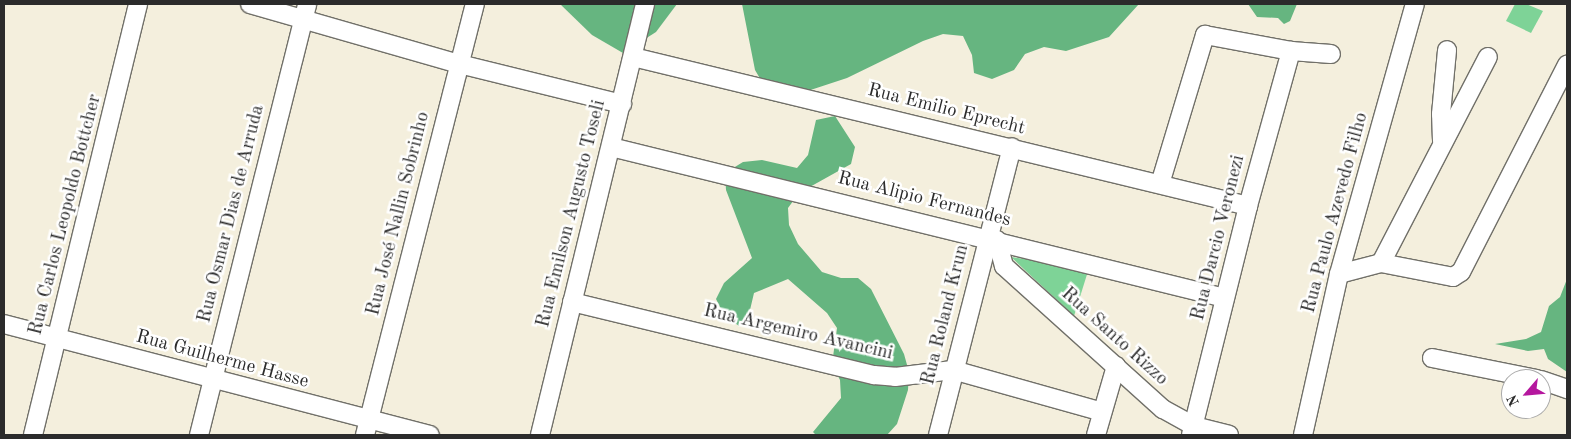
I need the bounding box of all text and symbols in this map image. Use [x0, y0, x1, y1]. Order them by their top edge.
street label: Rua Emilio Eprecht [865, 79, 1027, 141]
street label: Rua Carlos Leopoldo Bottcher [25, 92, 107, 338]
street label: Rua Emilson Augusto Toseli [533, 98, 611, 330]
street label: Rua Osmar Dias de Arruda [194, 103, 270, 325]
street label: Rua José Nallin Sobrinho [363, 110, 435, 318]
street label: Rua Paulo Azevedo Filho [1298, 110, 1374, 316]
street label: Rua Darcio Veronezi [1187, 153, 1251, 323]
street label: Rua Alipio Fernandes [835, 167, 1013, 233]
street label: Rua Roland Krun [918, 242, 974, 388]
street label: Rua Santo Rizzo [1056, 283, 1172, 391]
street label: Rua Argemiro Avancini [701, 300, 895, 366]
street label: Rua Guilherme Hasse [133, 326, 311, 394]
north arrow [1501, 369, 1551, 419]
text: N [1505, 392, 1522, 408]

